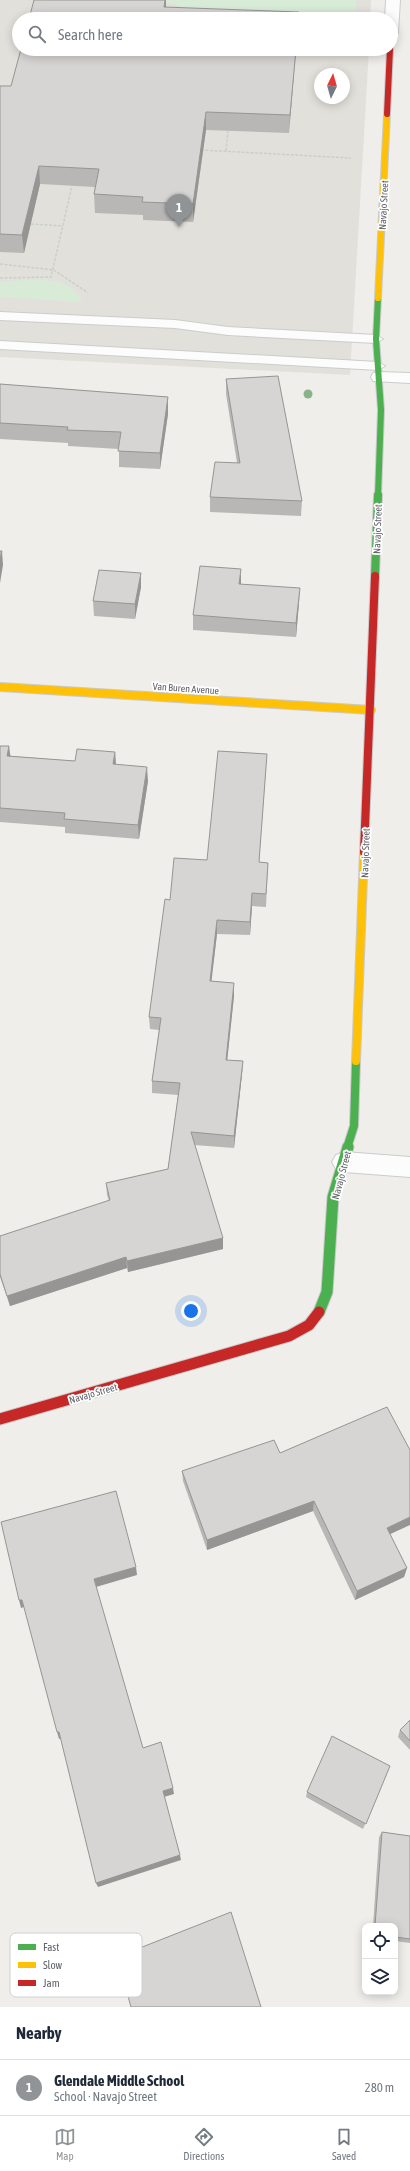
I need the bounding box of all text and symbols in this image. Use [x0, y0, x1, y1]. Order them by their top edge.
search box [12, 12, 398, 56]
icon: search [26, 23, 48, 45]
text: Search here [58, 26, 123, 43]
north arrow [314, 68, 350, 104]
street label: Navajo Street [377, 180, 390, 230]
pin: 1 [166, 194, 192, 227]
street label: Navajo Street [371, 504, 384, 554]
street label: Van Buren Avenue [152, 681, 220, 696]
street label: Navajo Street [359, 828, 372, 878]
street label: Navajo Street [330, 1150, 353, 1200]
your location [181, 1301, 201, 1321]
street label: Navajo Street [68, 1381, 119, 1406]
map controls [362, 1923, 398, 1995]
button: locate [362, 1923, 398, 1959]
legend [10, 1933, 142, 1997]
text: Fast [43, 1941, 59, 1953]
text: Slow [43, 1959, 62, 1971]
button: layers [362, 1959, 398, 1995]
text: Jam [43, 1977, 60, 1989]
text: Nearby [16, 2023, 62, 2043]
text: Glendale Middle School [54, 2072, 184, 2089]
text: 1 [26, 2080, 32, 2095]
text: 280 m [365, 2080, 394, 2095]
text: School · Navajo Street [54, 2089, 157, 2104]
tab: Map [54, 2126, 76, 2162]
tab: Directions [183, 2126, 224, 2162]
tab: Saved [332, 2126, 356, 2162]

